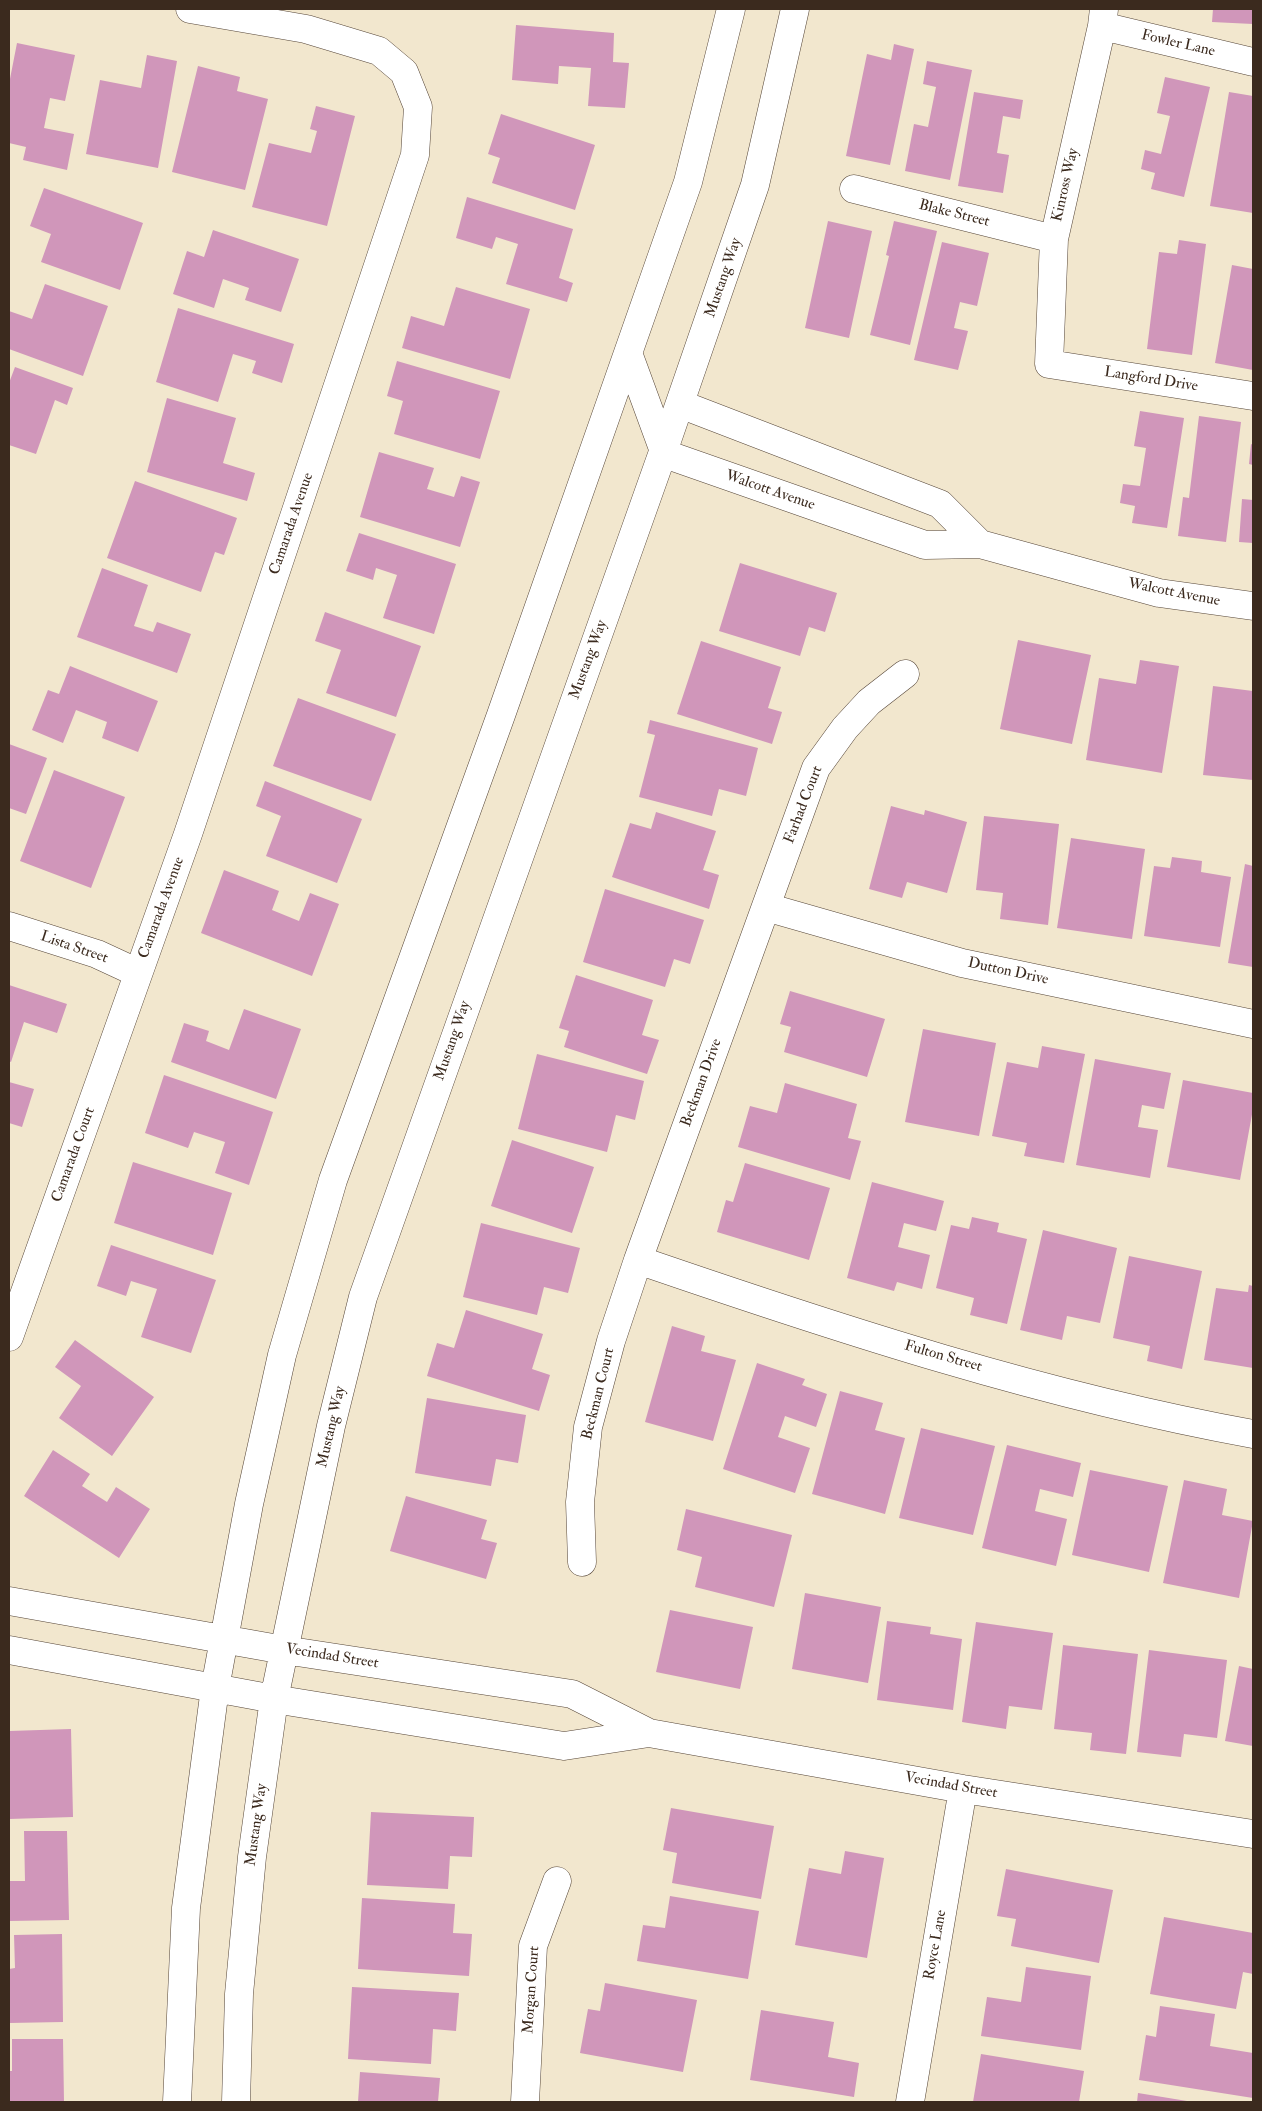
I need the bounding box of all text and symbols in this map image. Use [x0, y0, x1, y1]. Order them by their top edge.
street label: Fowler Lane [1139, 27, 1217, 61]
street label: Kinross Way [1049, 146, 1083, 224]
street label: Blake Street [917, 197, 991, 231]
street label: Mustang Way [702, 236, 746, 320]
street label: Langford Drive [1103, 364, 1199, 396]
street label: Walcott Avenue [723, 467, 817, 515]
street label: Camarada Avenue [266, 471, 318, 577]
street label: Walcott Avenue [1126, 575, 1222, 611]
street label: Mustang Way [566, 618, 612, 702]
street label: Farhad Court [781, 764, 827, 846]
street label: Camarada Avenue [135, 855, 189, 961]
street label: Lista Street [38, 928, 110, 968]
street label: Dutton Drive [966, 955, 1050, 989]
street label: Mustang Way [431, 999, 475, 1083]
street label: Beckman Drive [678, 1037, 726, 1129]
street label: Camarada Court [48, 1105, 100, 1205]
street label: Fulton Street [902, 1337, 984, 1377]
street label: Beckman Court [579, 1346, 619, 1442]
street label: Mustang Way [314, 1385, 350, 1469]
street label: Vecindad Street [284, 1641, 380, 1673]
street label: Vecindad Street [903, 1769, 999, 1803]
street label: Mustang Way [242, 1783, 272, 1867]
street label: Royce Lane [921, 1909, 951, 1981]
street label: Morgan Court [520, 1946, 544, 2034]

